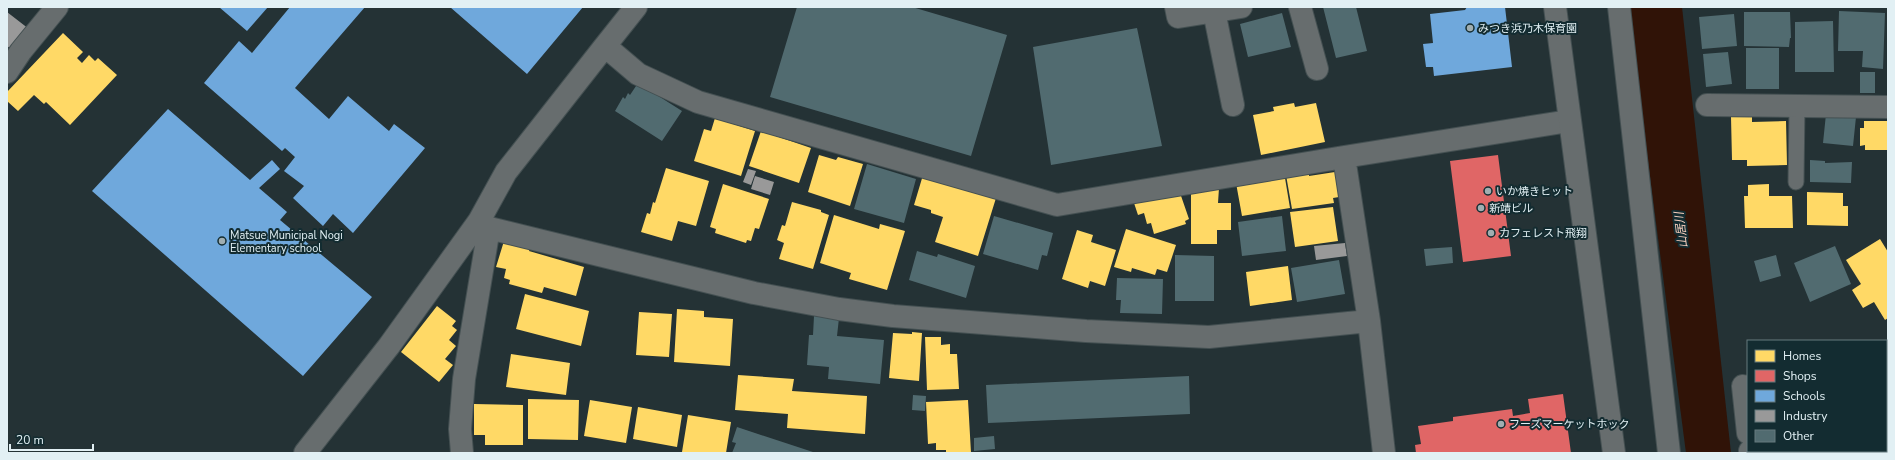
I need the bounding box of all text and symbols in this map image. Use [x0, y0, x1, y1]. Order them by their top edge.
place label: みつき浜乃木保育園 [1478, 21, 1577, 36]
marker: みつき浜乃木保育園 [1465, 23, 1475, 33]
place label: いか焼きヒット [1496, 184, 1573, 199]
marker: いか焼きヒット [1483, 186, 1493, 196]
place label: 新靖ビル [1489, 201, 1533, 216]
marker: 新靖ビル [1476, 203, 1486, 213]
water label: 山居川 [1671, 209, 1691, 249]
place label: カフェレスト飛翔 [1499, 226, 1587, 241]
place label: Matsue Municipal Nogi Elementary school [230, 228, 343, 256]
marker: カフェレスト飛翔 [1486, 228, 1496, 238]
marker: Matsue Municipal Nogi Elementary school [217, 236, 227, 246]
legend [1747, 340, 1887, 452]
text: Homes [1783, 348, 1821, 364]
text: Shops [1783, 368, 1817, 384]
text: Schools [1783, 388, 1826, 404]
text: Industry [1783, 408, 1828, 424]
place label: フーズマーケットホック [1509, 417, 1629, 432]
marker: フーズマーケットホック [1496, 419, 1506, 429]
scale bar [10, 426, 93, 452]
text: Other [1783, 428, 1815, 444]
text: 20 m [16, 432, 44, 448]

